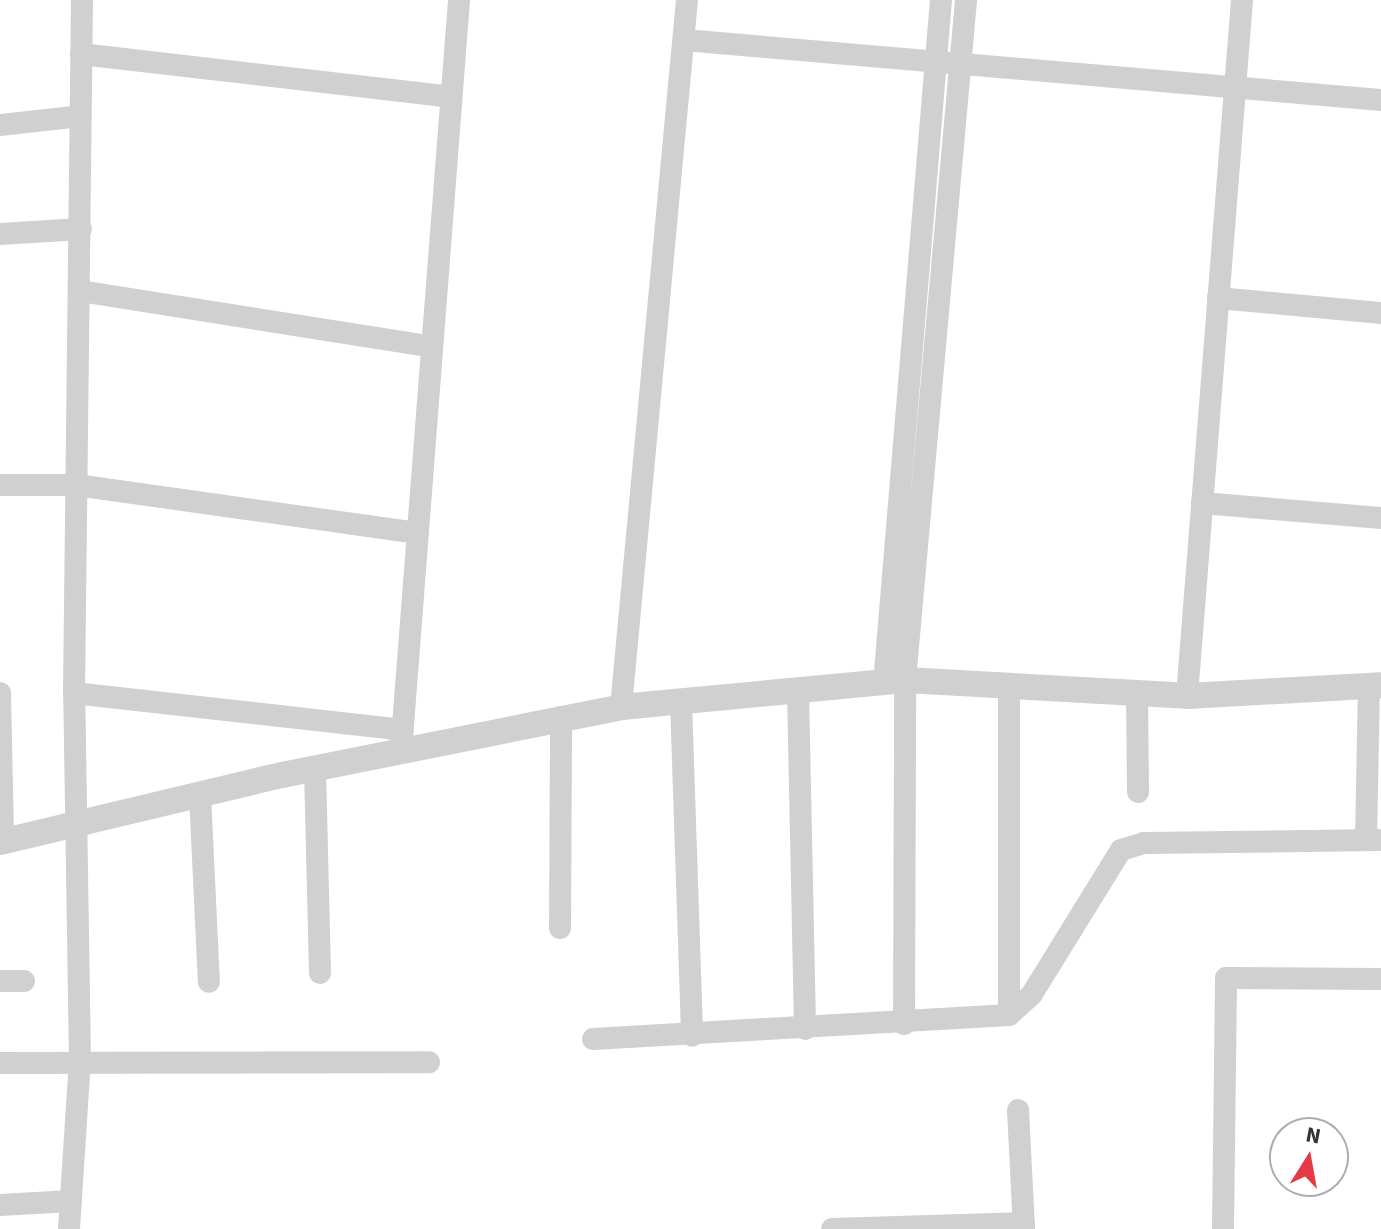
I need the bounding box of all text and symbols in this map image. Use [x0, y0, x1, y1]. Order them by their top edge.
north arrow [1269, 1117, 1349, 1197]
text: N [1303, 1118, 1323, 1153]

